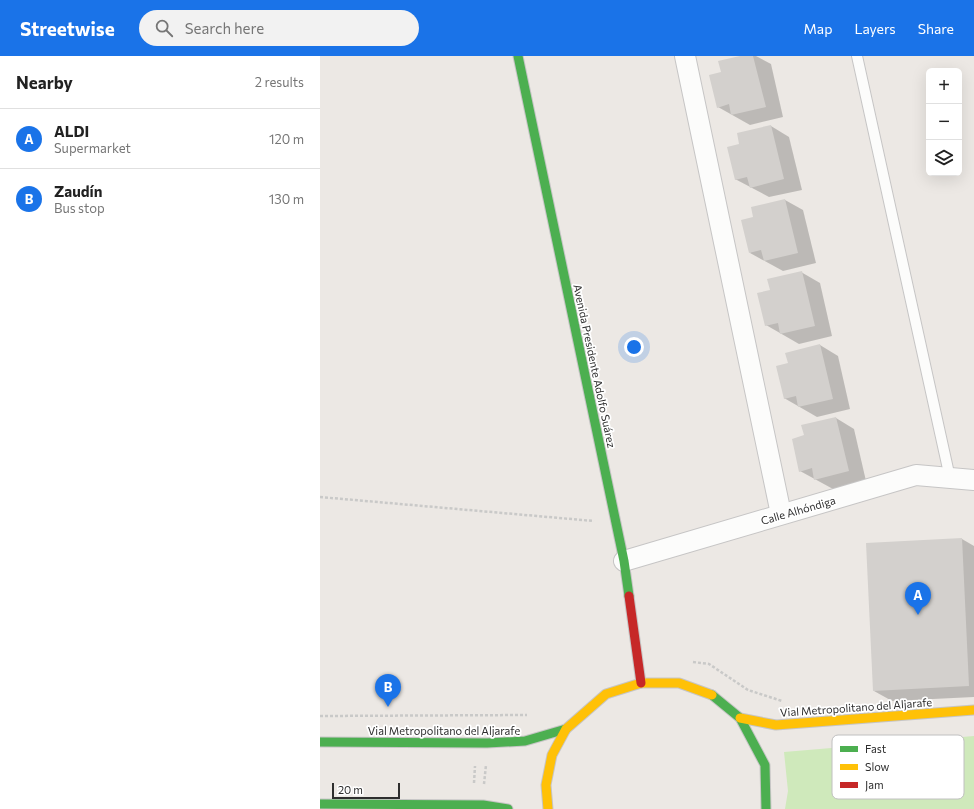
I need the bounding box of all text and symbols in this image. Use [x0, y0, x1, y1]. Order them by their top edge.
search box [139, 10, 419, 46]
text: Streetwise [20, 17, 115, 40]
icon: search [153, 17, 175, 39]
text: Search here [185, 19, 264, 37]
text: Map [804, 20, 832, 37]
text: Layers [854, 20, 896, 37]
text: Share [918, 20, 954, 37]
map controls [926, 68, 962, 176]
button: + [926, 68, 962, 104]
text: Nearby [16, 72, 73, 93]
text: 2 results [255, 74, 304, 90]
button: − [926, 104, 962, 140]
text: ALDI [54, 122, 89, 140]
text: A [24, 131, 34, 147]
text: 120 m [269, 131, 304, 147]
text: Supermarket [54, 140, 131, 156]
button: layers [926, 140, 962, 176]
text: Zaudín [54, 182, 102, 200]
text: B [25, 191, 33, 207]
text: 130 m [269, 191, 304, 207]
text: Bus stop [54, 200, 105, 216]
street label: Avenida Presidente Adolfo Suárez [571, 283, 619, 449]
your location [624, 337, 644, 357]
street label: Calle Alhóndiga [759, 493, 837, 527]
pin: A [905, 582, 931, 615]
pin: B [375, 674, 401, 707]
street label: Vial Metropolitano del Aljarafe [780, 695, 933, 719]
street label: Vial Metropolitano del Aljarafe [368, 724, 520, 737]
legend [832, 735, 964, 799]
text: Fast [865, 742, 887, 755]
text: Slow [865, 760, 890, 773]
text: Jam [865, 778, 884, 792]
scale bar [332, 781, 400, 800]
text: 20 m [338, 783, 363, 796]

